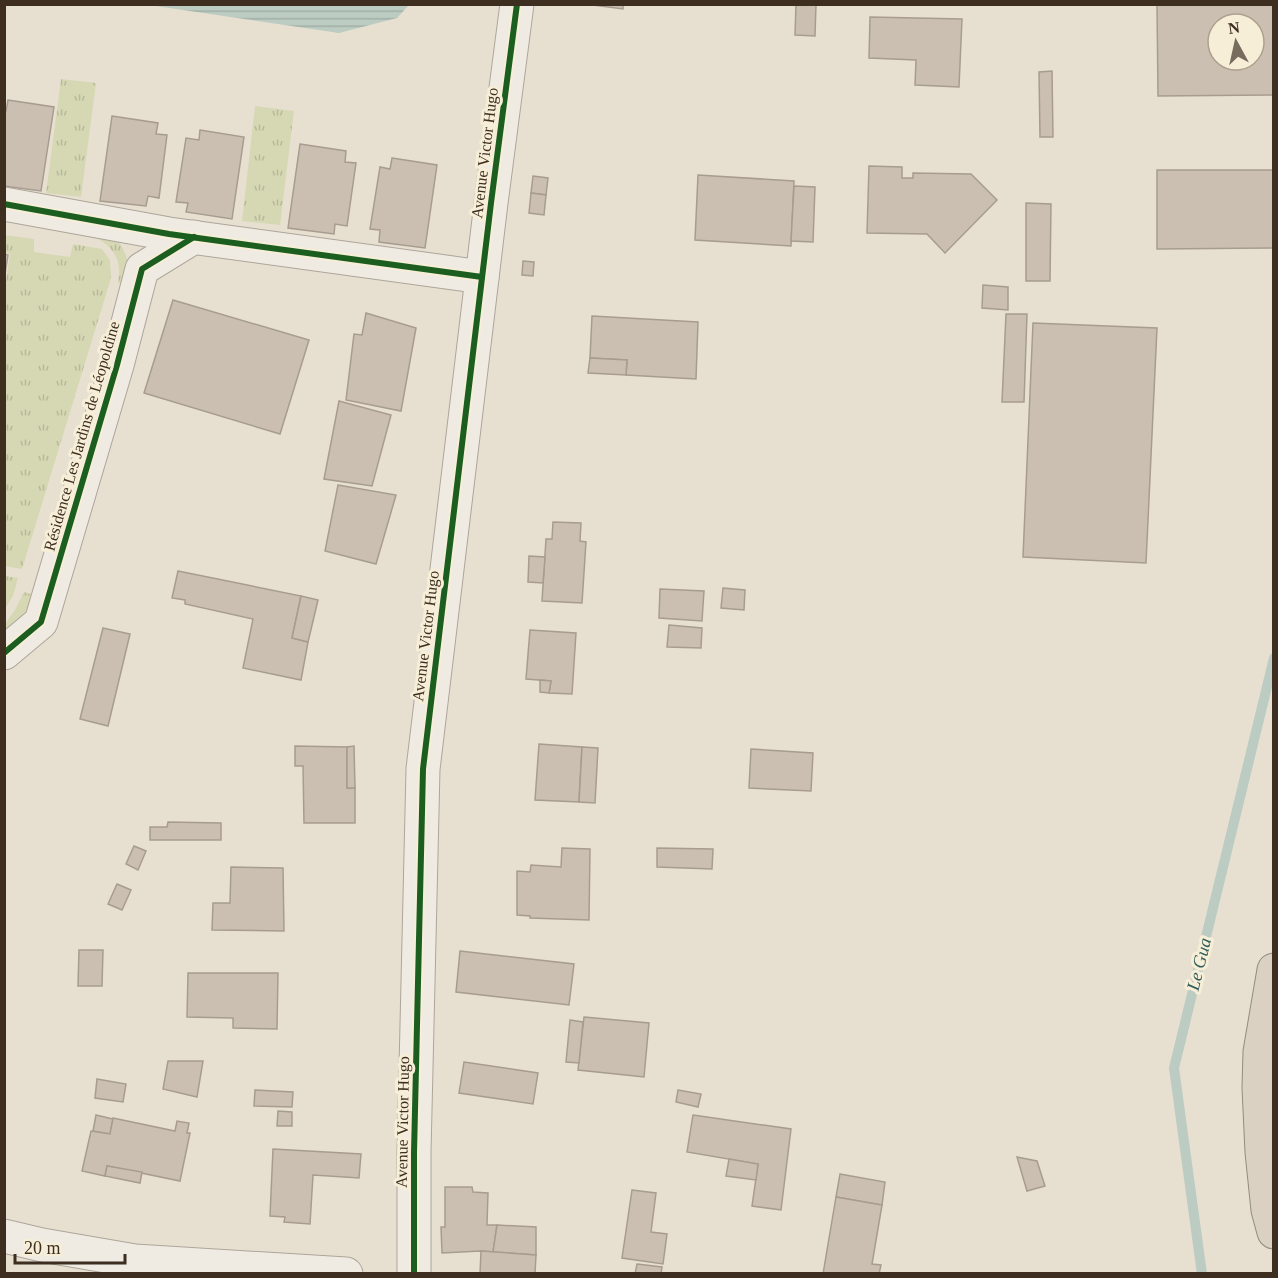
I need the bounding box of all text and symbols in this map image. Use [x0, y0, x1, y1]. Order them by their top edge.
north arrow [1206, 12, 1266, 72]
text: N [1227, 18, 1241, 37]
street label: Avenue Victor Hugo [468, 87, 502, 220]
street label: Résidence Les Jardins de Léopoldine [40, 319, 123, 553]
street label: Avenue Victor Hugo [409, 570, 443, 703]
water label: Le Gua [1183, 936, 1215, 993]
street label: Avenue Victor Hugo [393, 1056, 413, 1188]
scale bar [15, 1227, 124, 1265]
text: 20 m [24, 1238, 61, 1258]

